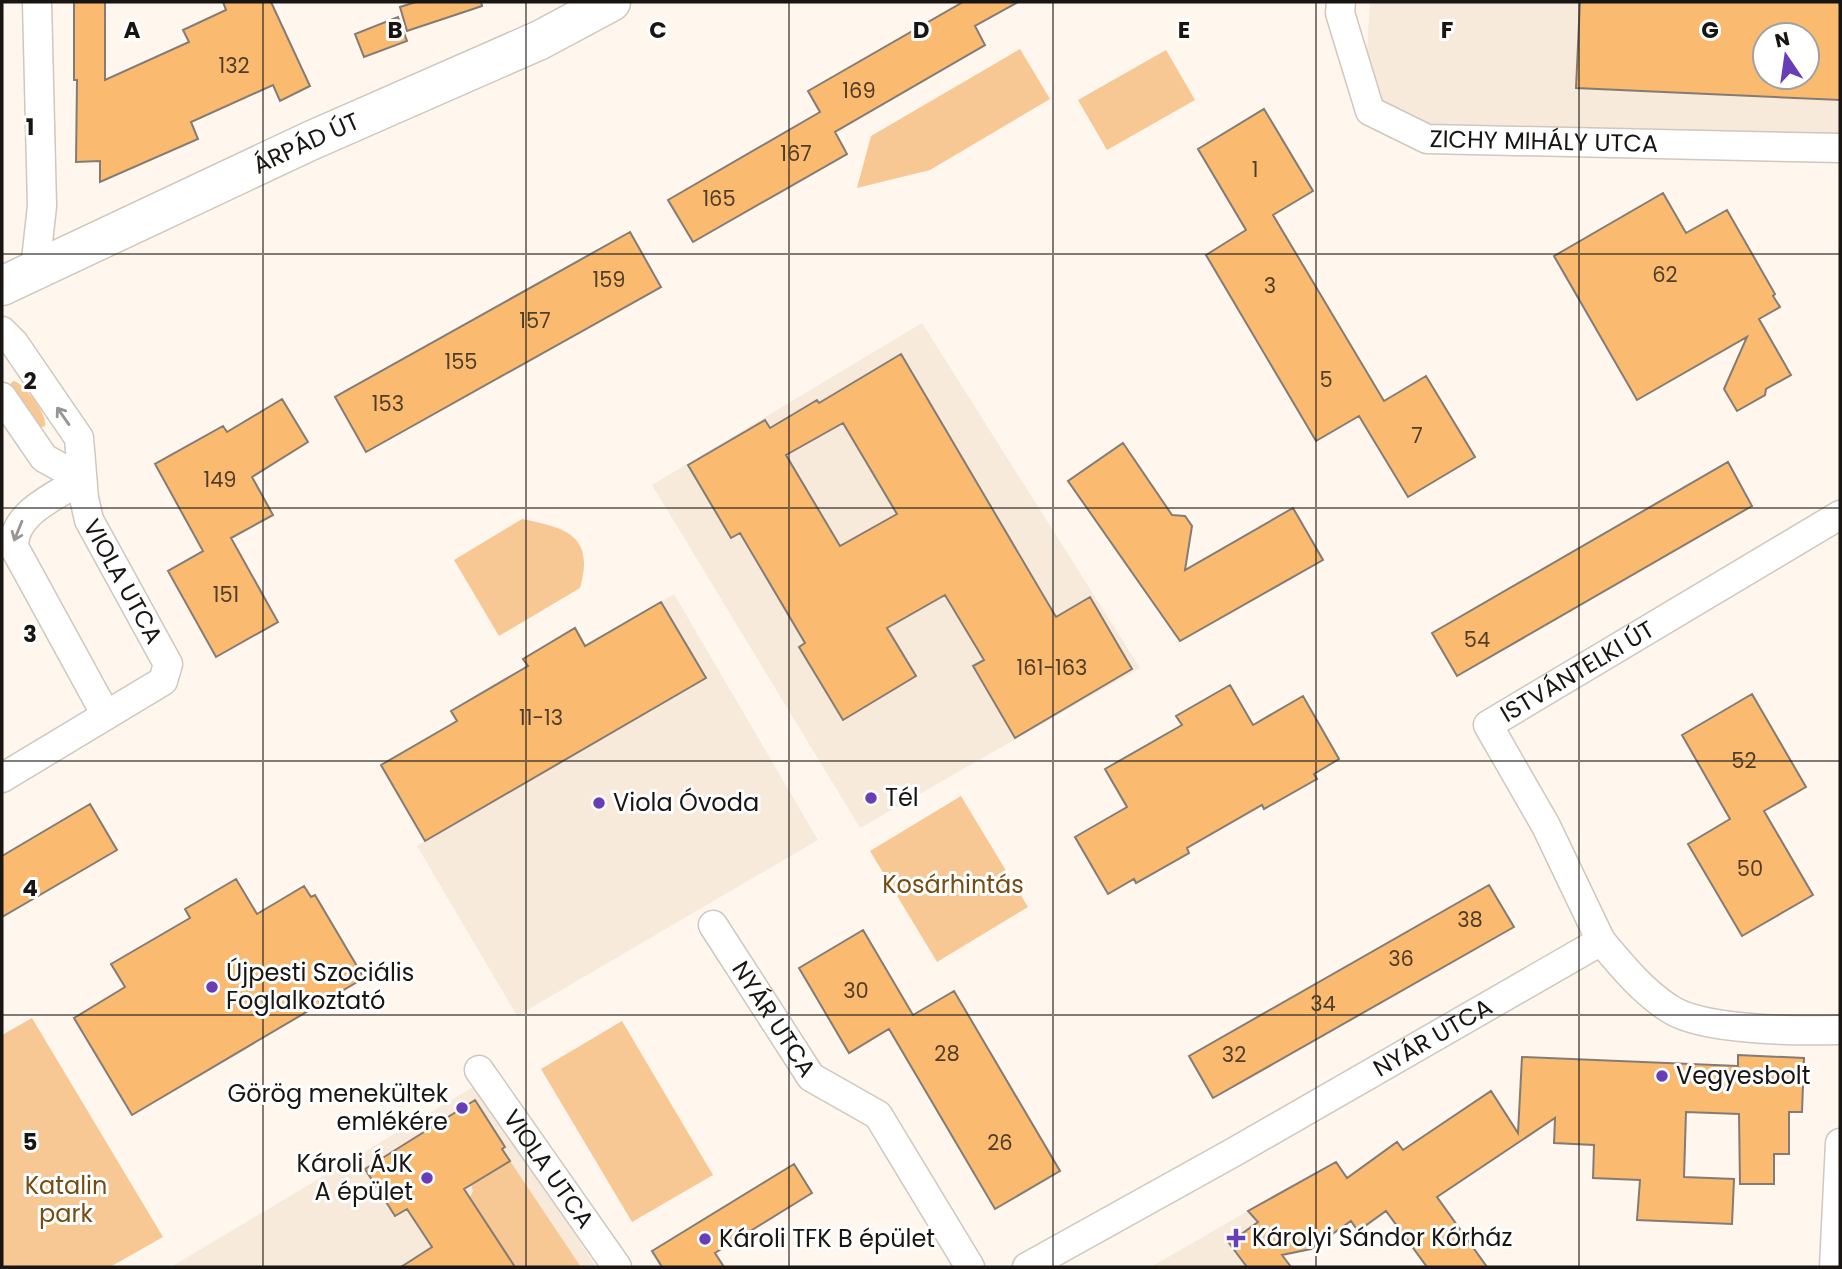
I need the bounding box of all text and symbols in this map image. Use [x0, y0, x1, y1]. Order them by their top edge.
text: A [124, 14, 141, 46]
text: B [387, 14, 403, 46]
text: C [649, 14, 667, 46]
text: D [913, 14, 929, 46]
text: E [1178, 14, 1190, 46]
text: F [1441, 14, 1453, 46]
text: G [1701, 14, 1719, 46]
north arrow [1751, 21, 1821, 91]
text: N [1772, 25, 1792, 55]
house number: 132 [218, 51, 250, 80]
house number: 169 [842, 76, 876, 105]
street label: ÁRPÁD ÚT [247, 104, 364, 182]
text: 1 [26, 111, 34, 143]
street label: ZICHY MIHÁLY UTCA [1429, 122, 1659, 160]
house number: 167 [780, 139, 812, 168]
house number: 1 [1252, 155, 1258, 184]
house number: 165 [702, 184, 736, 213]
house number: 62 [1652, 260, 1678, 289]
house number: 159 [592, 265, 626, 294]
house number: 3 [1264, 271, 1276, 300]
house number: 157 [519, 306, 551, 335]
house number: 155 [444, 347, 478, 376]
text: 2 [23, 365, 37, 397]
house number: 5 [1319, 365, 1333, 394]
house number: 153 [372, 389, 404, 418]
one-way arrow [56, 406, 70, 426]
house number: 7 [1411, 421, 1423, 450]
house number: 149 [203, 465, 237, 494]
street label: VIOLA UTCA [76, 513, 171, 650]
one-way arrow [11, 520, 24, 541]
house number: 151 [213, 580, 239, 609]
street label: ISTVÁNTELKI ÚT [1494, 613, 1660, 730]
text: 3 [23, 618, 37, 650]
house number: 54 [1464, 625, 1490, 654]
house number: 161-163 [1017, 653, 1087, 682]
house number: 11-13 [519, 703, 563, 732]
house number: 52 [1731, 746, 1757, 775]
place label: Tél [885, 781, 919, 814]
place label: Viola Óvoda [613, 786, 759, 819]
marker: Tél [863, 790, 879, 806]
marker: Viola Óvoda [591, 795, 607, 811]
house number: 50 [1737, 854, 1763, 883]
park label: Kosárhintás [882, 868, 1024, 901]
text: 4 [22, 872, 38, 904]
house number: 38 [1457, 905, 1483, 934]
house number: 36 [1388, 944, 1414, 973]
street label: NYÁR UTCA [724, 954, 824, 1083]
place label: Újpesti Szociális Foglalkoztató [226, 956, 414, 1017]
house number: 30 [843, 976, 869, 1005]
marker: Újpesti Szociális Foglalkoztató [204, 979, 220, 995]
house number: 34 [1310, 989, 1336, 1018]
street label: NYÁR UTCA [1367, 990, 1498, 1085]
house number: 28 [934, 1039, 960, 1068]
house number: 32 [1222, 1040, 1246, 1069]
place label: Vegyesbolt [1676, 1059, 1810, 1092]
marker: Vegyesbolt [1654, 1068, 1670, 1084]
place label: Görög menekültek emlékére [228, 1077, 449, 1138]
marker: Görög menekültek emlékére [454, 1100, 470, 1116]
street label: VIOLA UTCA [496, 1103, 602, 1235]
text: 5 [23, 1126, 37, 1158]
house number: 26 [987, 1128, 1013, 1157]
place label: Károli ÁJK A épület [297, 1147, 413, 1208]
park label: Katalin park [25, 1169, 107, 1230]
marker: Károli ÁJK A épület [419, 1170, 435, 1186]
place label: Károlyi Sándor Kórház [1252, 1221, 1512, 1254]
place label: Károli TFK B épület [719, 1222, 935, 1255]
marker: Károlyi Sándor Kórház [1226, 1228, 1246, 1248]
marker: Károli TFK B épület [697, 1231, 713, 1247]

